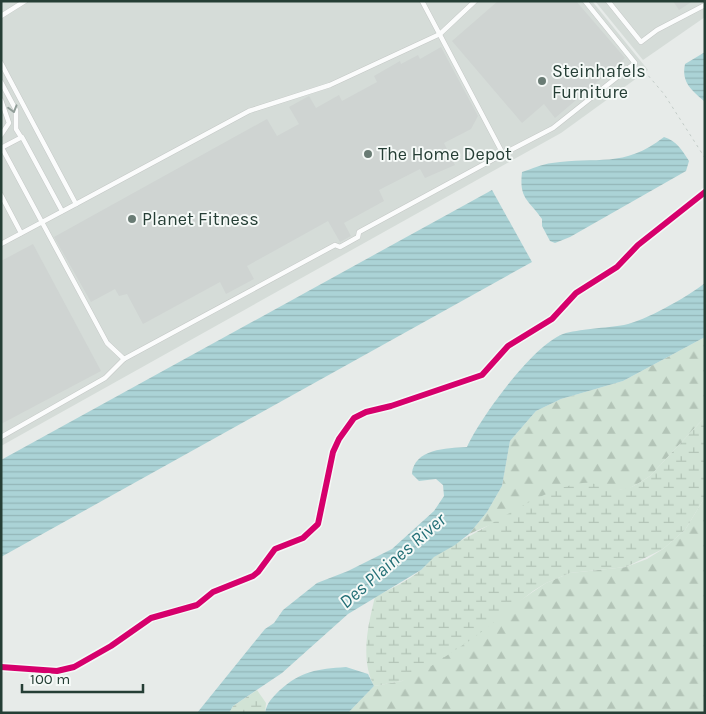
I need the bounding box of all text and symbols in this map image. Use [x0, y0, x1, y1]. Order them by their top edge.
place label: Steinhafels Furniture [552, 60, 646, 103]
marker: Steinhafels Furniture [536, 75, 548, 87]
one-way arrow [8, 104, 18, 113]
place label: The Home Depot [378, 143, 512, 165]
marker: The Home Depot [362, 148, 374, 160]
place label: Planet Fitness [142, 208, 259, 230]
marker: Planet Fitness [126, 213, 138, 225]
water label: Des Plaines River [335, 508, 451, 613]
scale bar [22, 662, 144, 694]
text: 100 m [30, 670, 70, 688]

